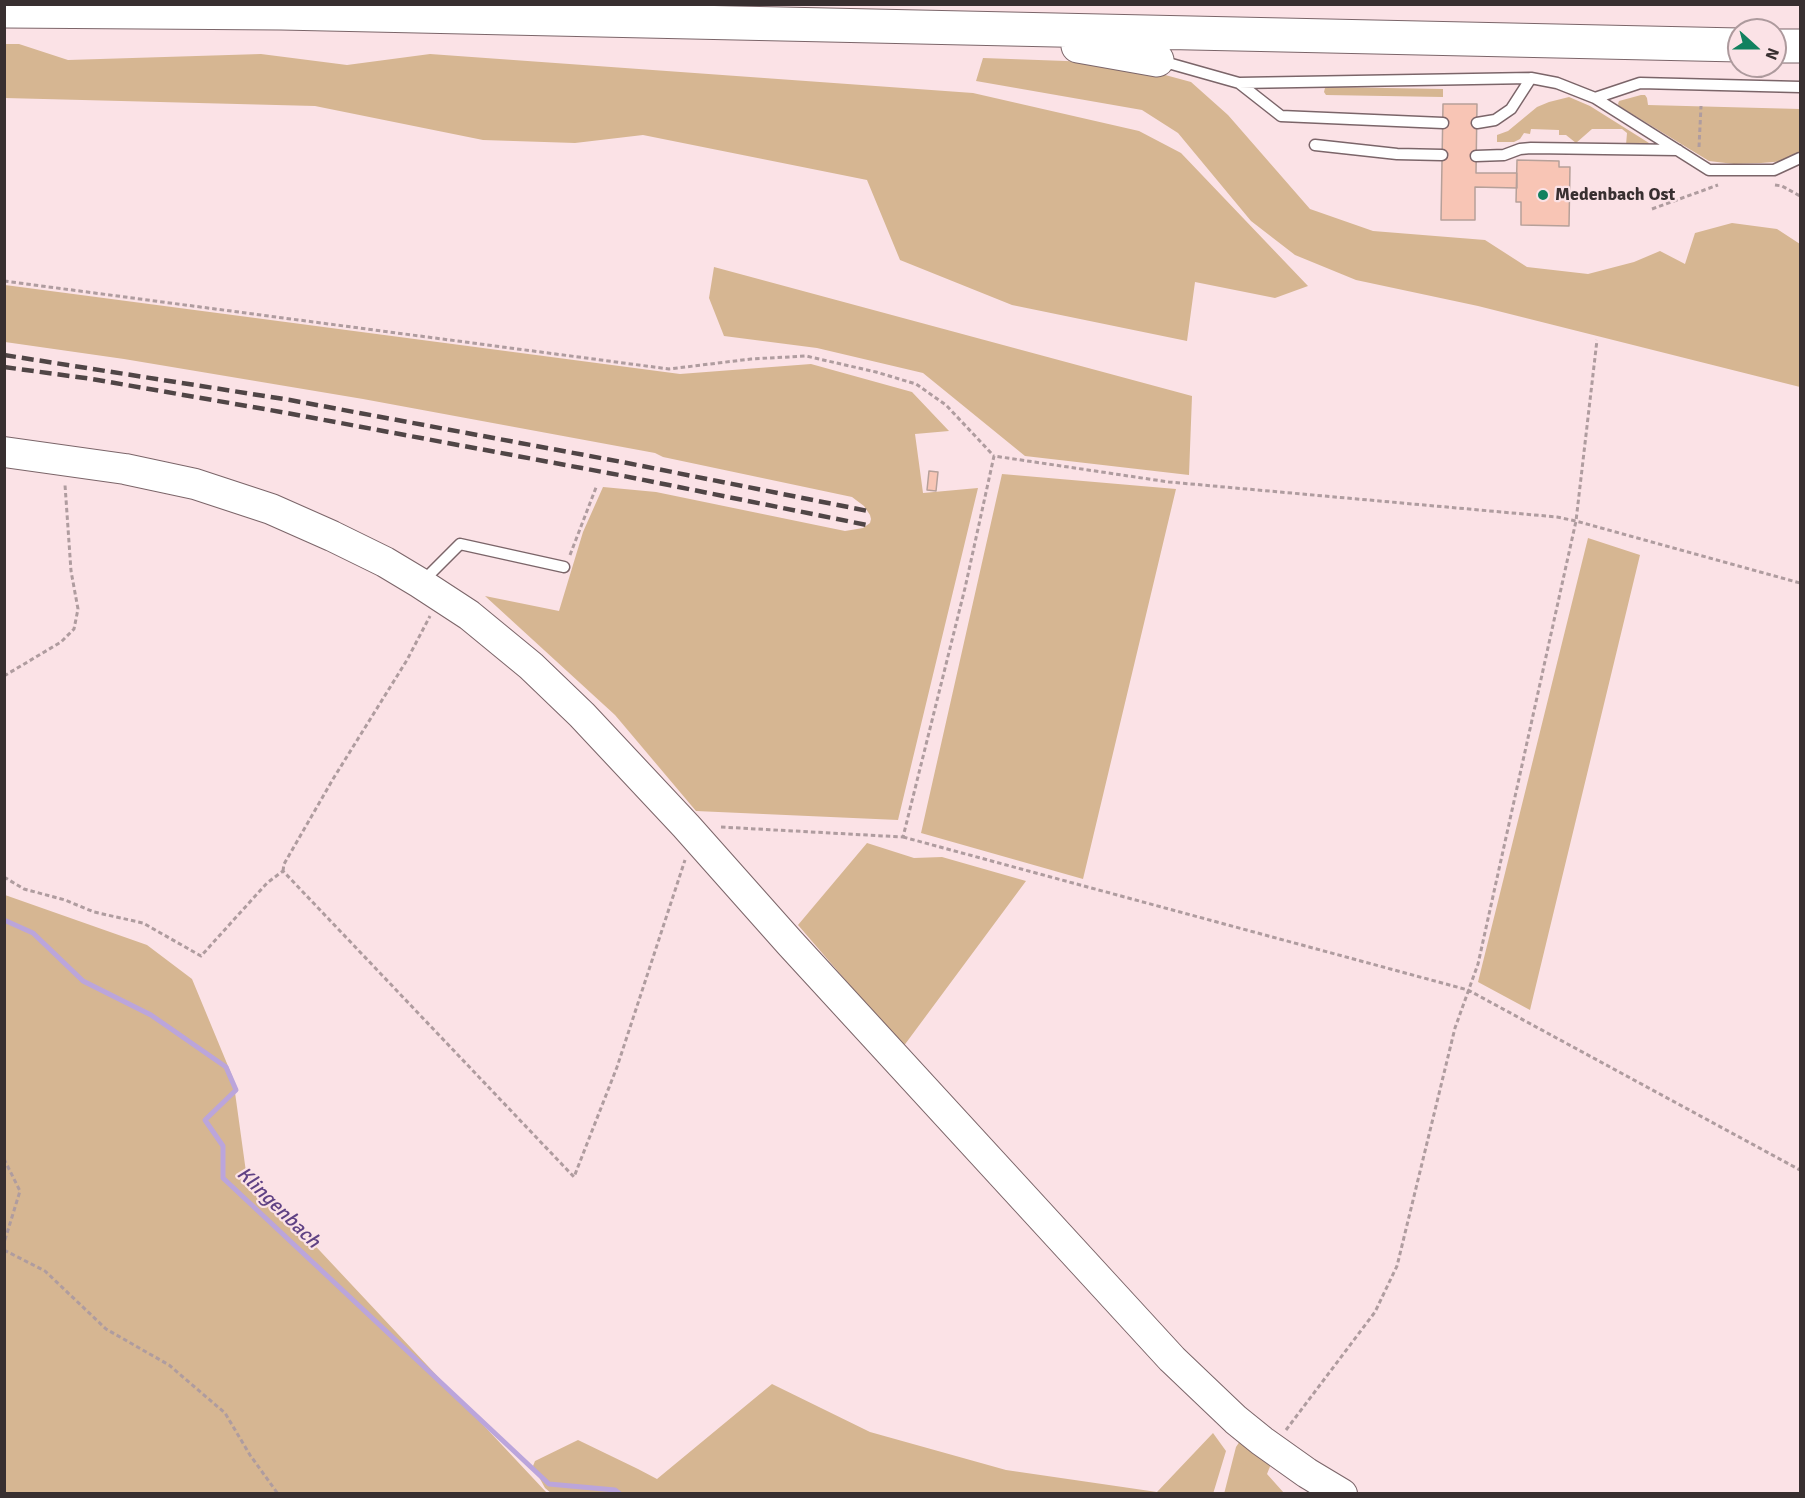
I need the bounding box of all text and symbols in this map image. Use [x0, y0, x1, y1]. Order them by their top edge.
north arrow [1727, 18, 1787, 78]
text: N [1761, 45, 1783, 63]
place label: Medenbach Ost [1555, 184, 1675, 206]
marker: Medenbach Ost [1536, 188, 1550, 202]
water label: Klingenbach [231, 1162, 325, 1254]

